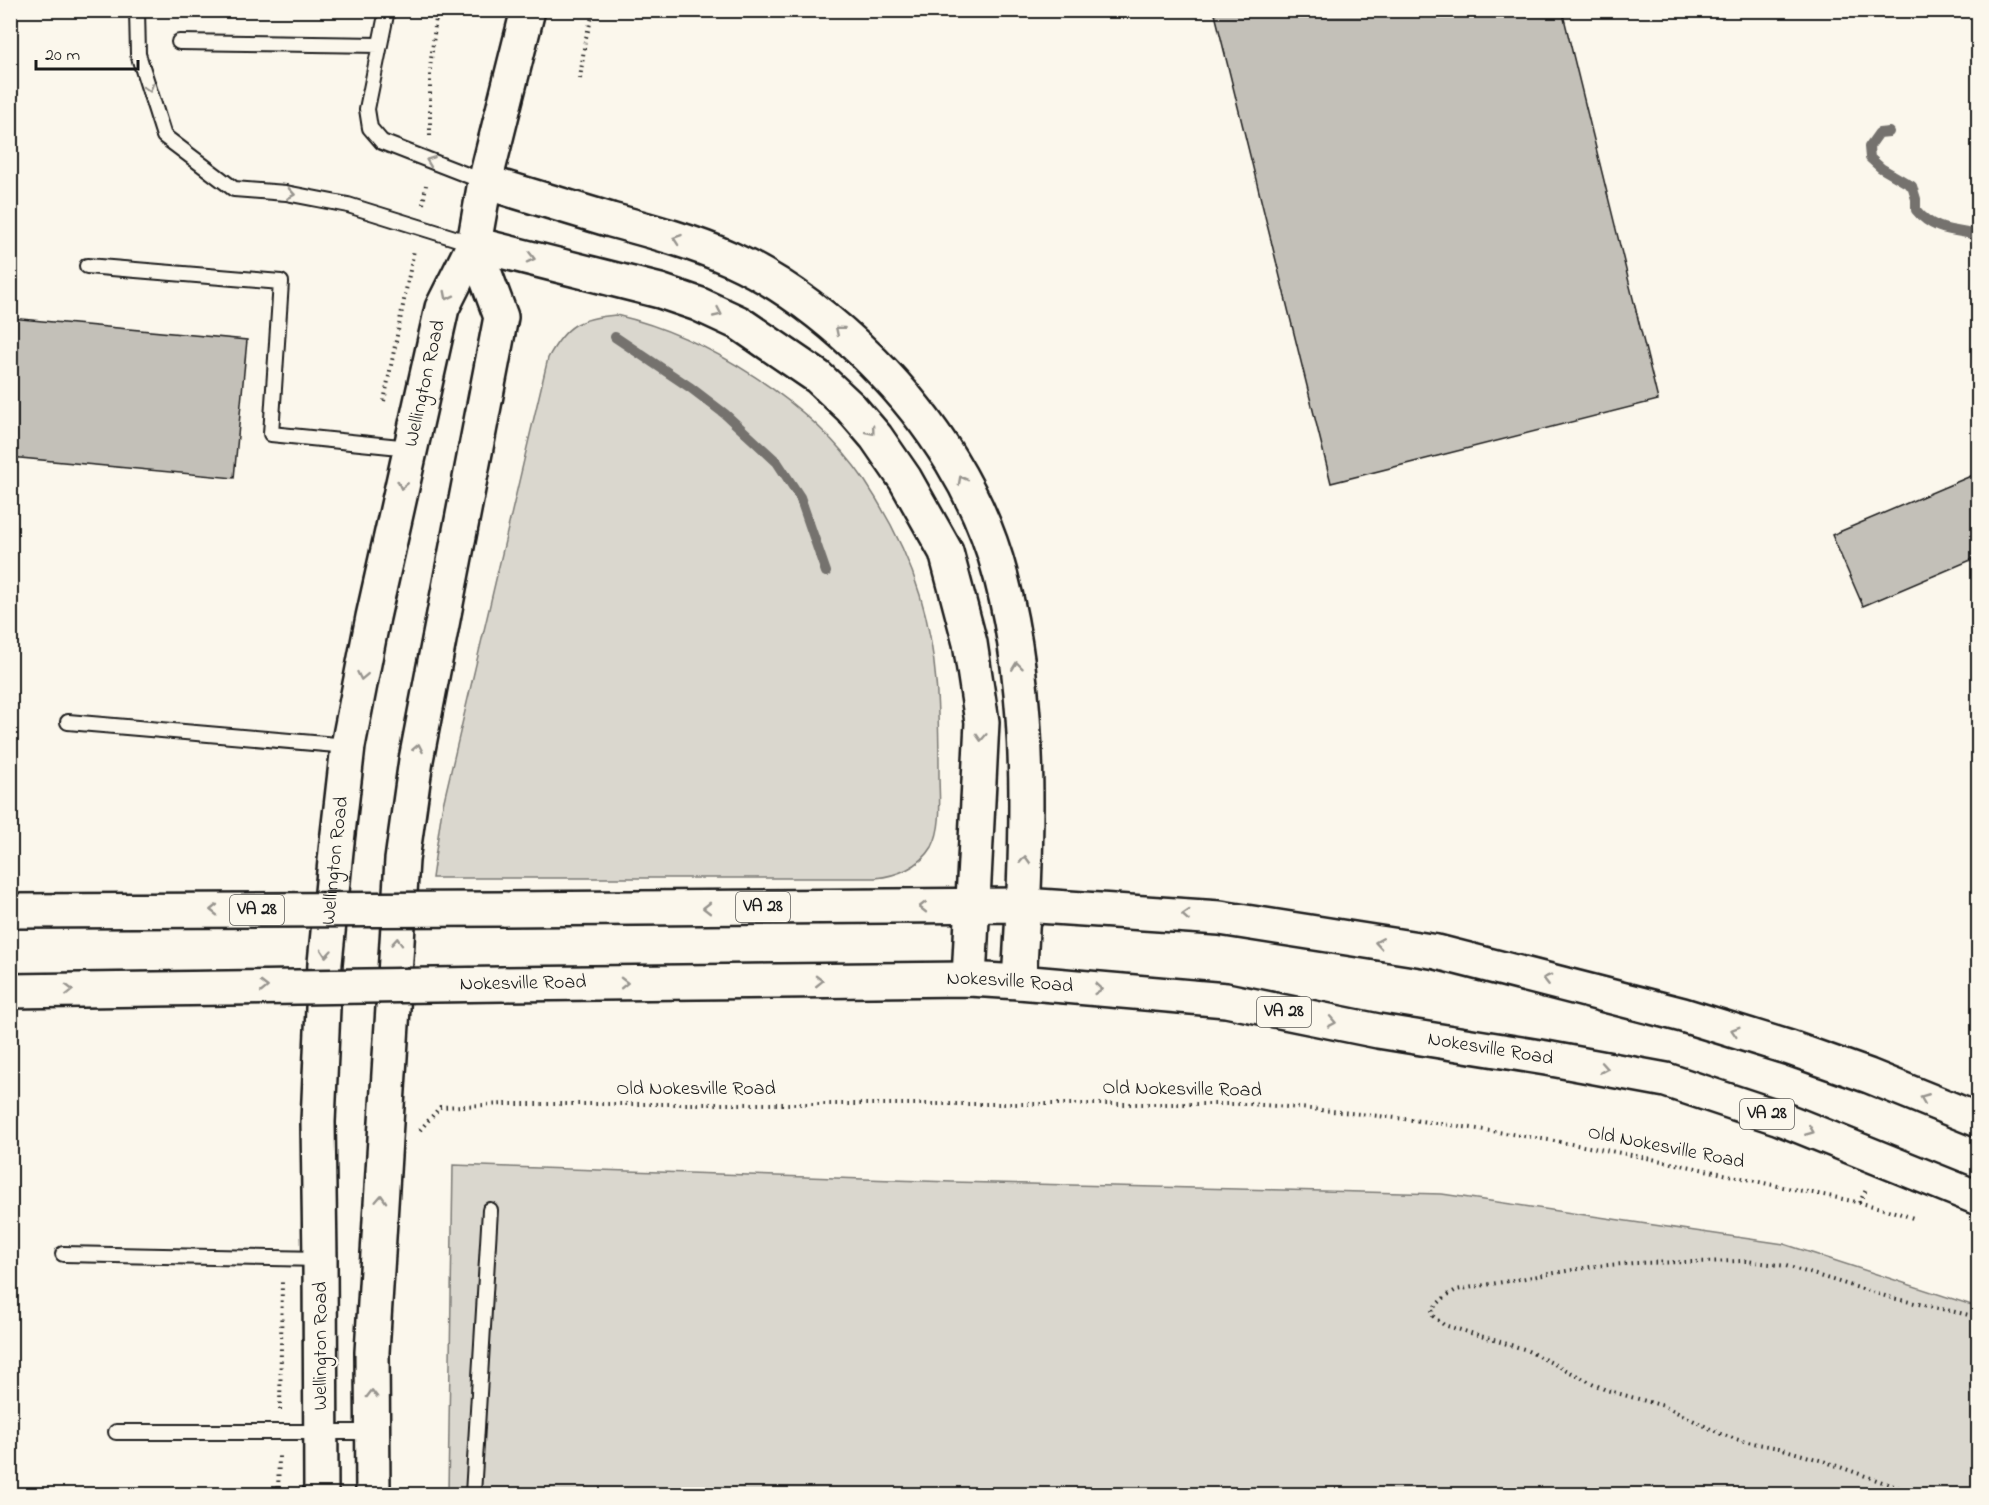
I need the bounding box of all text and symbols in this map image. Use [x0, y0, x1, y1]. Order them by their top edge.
scale bar [36, 33, 138, 71]
text: 20 m [45, 43, 80, 69]
one-way arrow [142, 82, 154, 93]
one-way arrow [426, 156, 437, 168]
one-way arrow [287, 188, 296, 200]
one-way arrow [672, 234, 683, 247]
one-way arrow [526, 251, 536, 264]
one-way arrow [444, 290, 455, 301]
one-way arrow [711, 306, 722, 318]
street label: Wellington Road [397, 317, 453, 450]
one-way arrow [835, 327, 846, 338]
one-way arrow [864, 424, 875, 435]
one-way arrow [957, 475, 969, 486]
one-way arrow [396, 480, 409, 490]
one-way arrow [1012, 661, 1024, 670]
one-way arrow [356, 671, 369, 681]
one-way arrow [975, 733, 988, 742]
one-way arrow [411, 743, 424, 753]
street label: Wellington Road [314, 795, 357, 926]
one-way arrow [1019, 856, 1031, 865]
road number: VA 28 [736, 892, 790, 922]
road number: VA 28 [230, 895, 284, 925]
one-way arrow [918, 901, 927, 913]
one-way arrow [702, 902, 711, 914]
one-way arrow [209, 904, 218, 916]
one-way arrow [1182, 909, 1191, 922]
one-way arrow [390, 937, 403, 946]
one-way arrow [1375, 937, 1384, 949]
one-way arrow [320, 948, 333, 957]
street label: Nokesville Road [946, 964, 1074, 1001]
street label: Nokesville Road [459, 968, 587, 1000]
one-way arrow [1542, 974, 1552, 987]
one-way arrow [815, 975, 824, 987]
one-way arrow [620, 977, 629, 989]
one-way arrow [259, 981, 268, 994]
one-way arrow [1093, 982, 1102, 995]
one-way arrow [64, 984, 73, 996]
road number: VA 28 [1257, 997, 1311, 1027]
one-way arrow [1327, 1015, 1337, 1028]
street label: Nokesville Road [1426, 1025, 1556, 1074]
one-way arrow [1730, 1026, 1741, 1038]
one-way arrow [1599, 1061, 1609, 1074]
street label: Old Nokesville Road [1102, 1074, 1262, 1106]
street label: Old Nokesville Road [616, 1075, 776, 1104]
one-way arrow [1920, 1093, 1931, 1105]
road number: VA 28 [1740, 1099, 1794, 1129]
street label: Old Nokesville Road [1585, 1119, 1747, 1177]
one-way arrow [1804, 1124, 1815, 1136]
one-way arrow [374, 1195, 387, 1204]
street label: Wellington Road [307, 1281, 337, 1411]
one-way arrow [366, 1390, 378, 1399]

